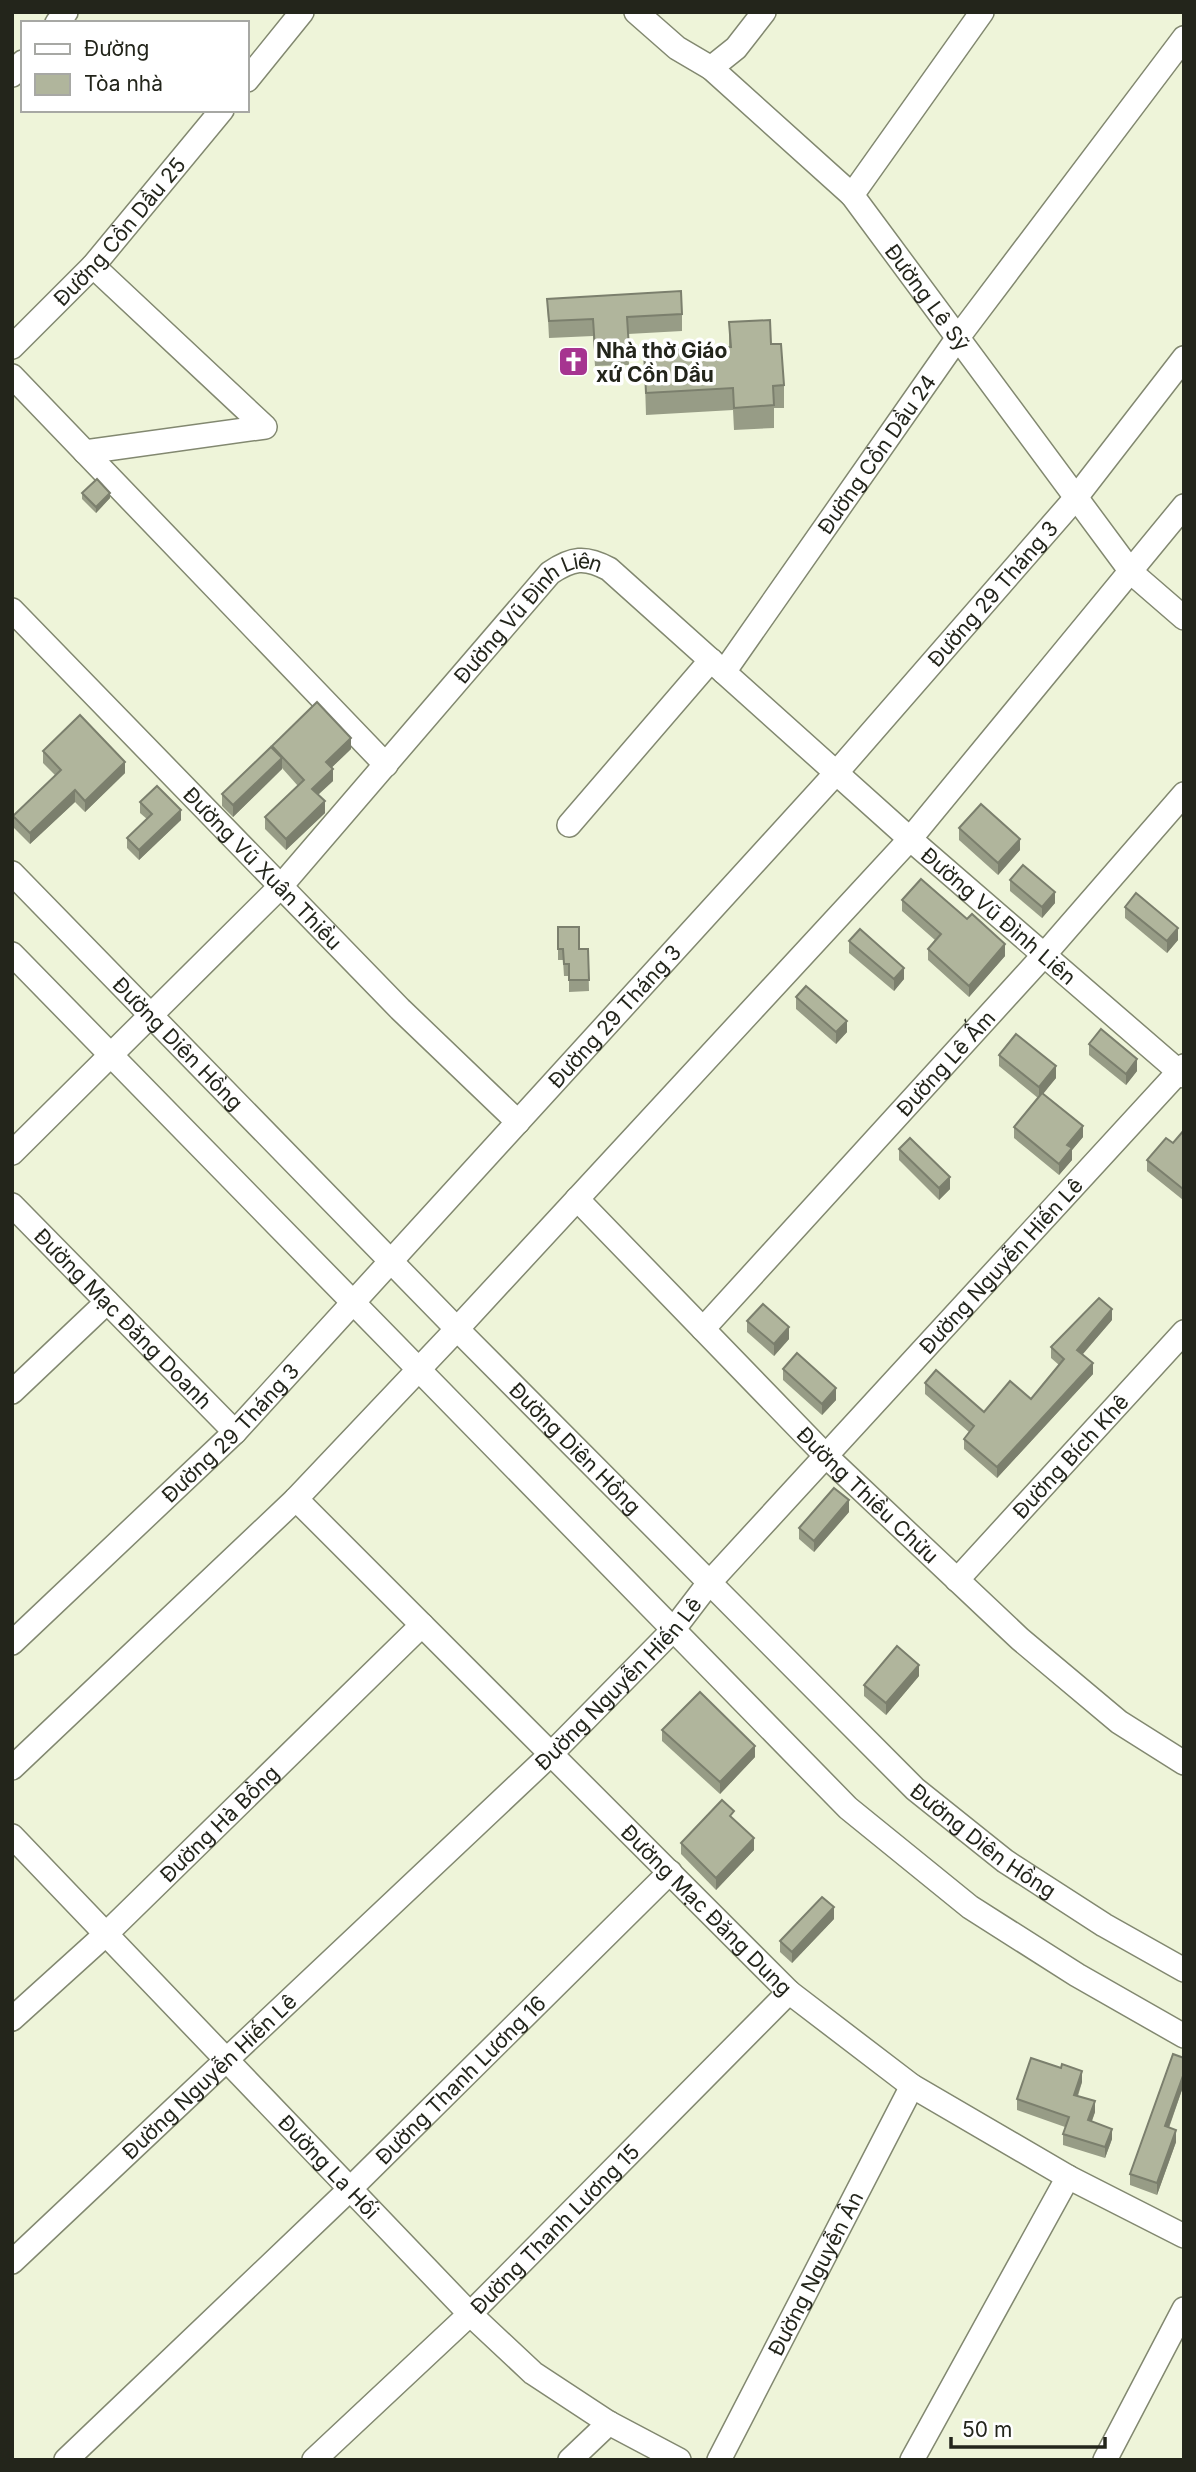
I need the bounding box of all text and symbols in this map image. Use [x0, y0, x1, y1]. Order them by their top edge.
legend [21, 21, 248, 112]
text: Đường [84, 36, 149, 61]
text: Tòa nhà [84, 71, 163, 96]
street label: Đường Cồn Dầu 25 [48, 152, 190, 311]
street label: Đường Lê Sỹ [880, 239, 976, 356]
place label: Nhà thờ Giáo xứ Cồn Dầu [596, 338, 728, 387]
church icon: Nhà thờ Giáo xứ Cồn Dầu [556, 345, 590, 379]
street label: Đường Cồn Dầu 24 [812, 369, 941, 539]
street label: Đường 29 Tháng 3 [922, 516, 1063, 671]
street label: Đường Vũ Đình Liên [449, 548, 606, 688]
street label: Đường Vũ Xuân Thiều [178, 782, 347, 954]
street label: Đường Vũ Đình Liên [916, 842, 1081, 990]
street label: Đường 29 Tháng 3 [543, 939, 686, 1093]
street label: Đường Diên Hồng [108, 972, 248, 1115]
street label: Đường Lê Ấm [891, 1005, 1000, 1121]
street label: Đường Nguyễn Hiến Lê [914, 1172, 1088, 1359]
street label: Đường Mạc Đăng Doanh [29, 1223, 217, 1414]
street label: Đường 29 Tháng 3 [156, 1358, 304, 1507]
street label: Đường Diên Hồng [505, 1377, 646, 1519]
street label: Đường Bích Khê [1007, 1389, 1133, 1523]
street label: Đường Thiều Chửu [792, 1422, 944, 1568]
street label: Đường Nguyễn Hiến Lê [530, 1592, 706, 1775]
street label: Đường Hà Bồng [155, 1760, 284, 1887]
street label: Đường Diên Hồng [906, 1778, 1061, 1903]
street label: Đường Mạc Đăng Dung [616, 1819, 797, 2000]
street label: Đường Nguyễn Hiến Lê [117, 1988, 301, 2164]
street label: Đường Thanh Lương 16 [370, 1990, 551, 2169]
street label: Đường La Hối [273, 2110, 384, 2224]
street label: Đường Thanh Lương 15 [465, 2138, 644, 2319]
street label: Đường Nguyễn Ân [763, 2187, 868, 2360]
scale bar [951, 2406, 1105, 2450]
text: 50 m [962, 2417, 1012, 2442]

